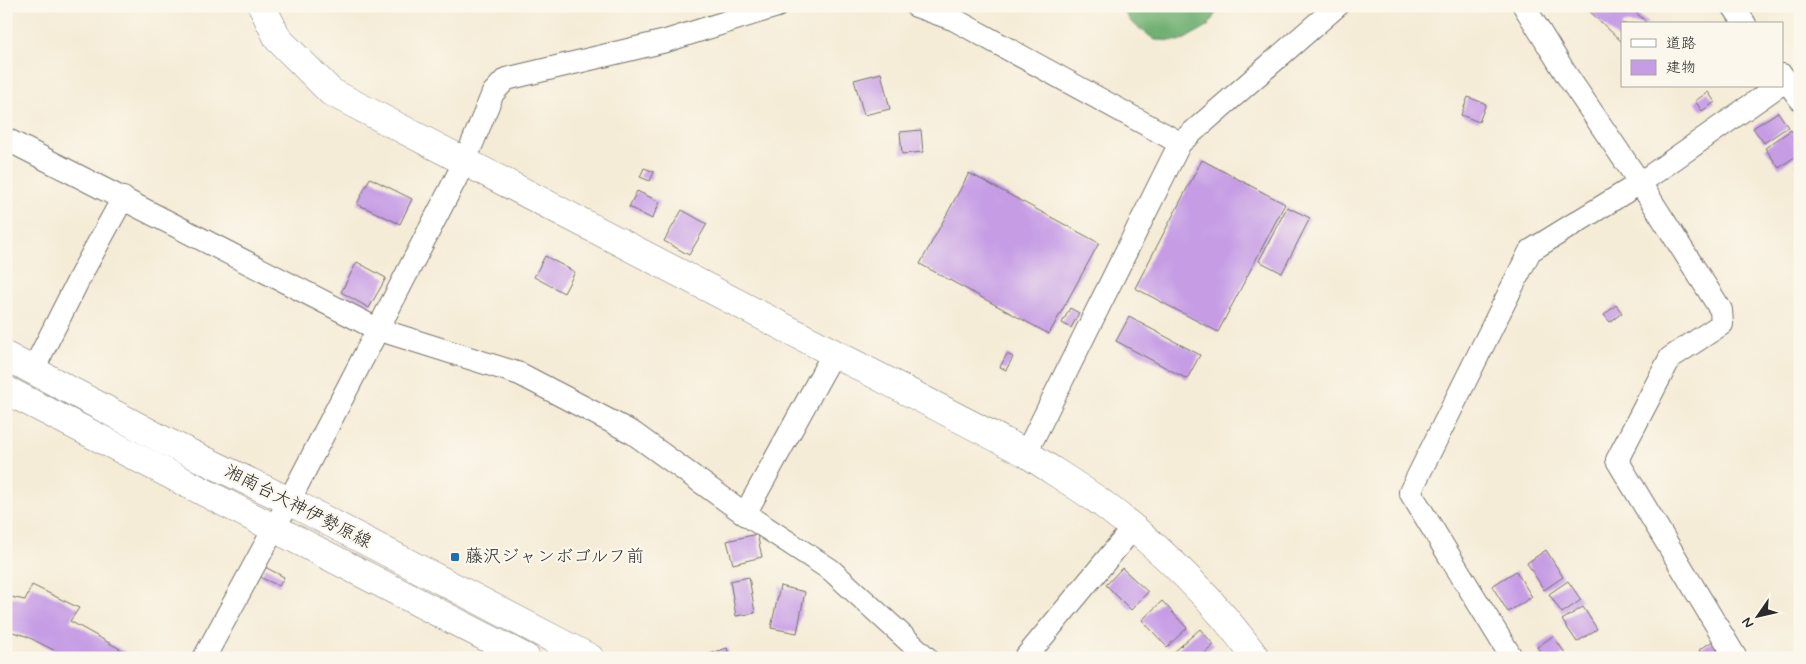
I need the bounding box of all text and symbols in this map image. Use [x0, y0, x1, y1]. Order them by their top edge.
legend [1621, 22, 1784, 88]
text: 道路 [1666, 34, 1696, 54]
text: 建物 [1666, 58, 1696, 78]
street label: 湘南台大神伊勢原線 [220, 460, 376, 554]
place label: 藤沢ジャンボゴルフ前 [465, 545, 644, 569]
marker: 藤沢ジャンボゴルフ前 [449, 551, 461, 563]
north arrow [1734, 592, 1784, 642]
text: N [1738, 614, 1758, 632]

